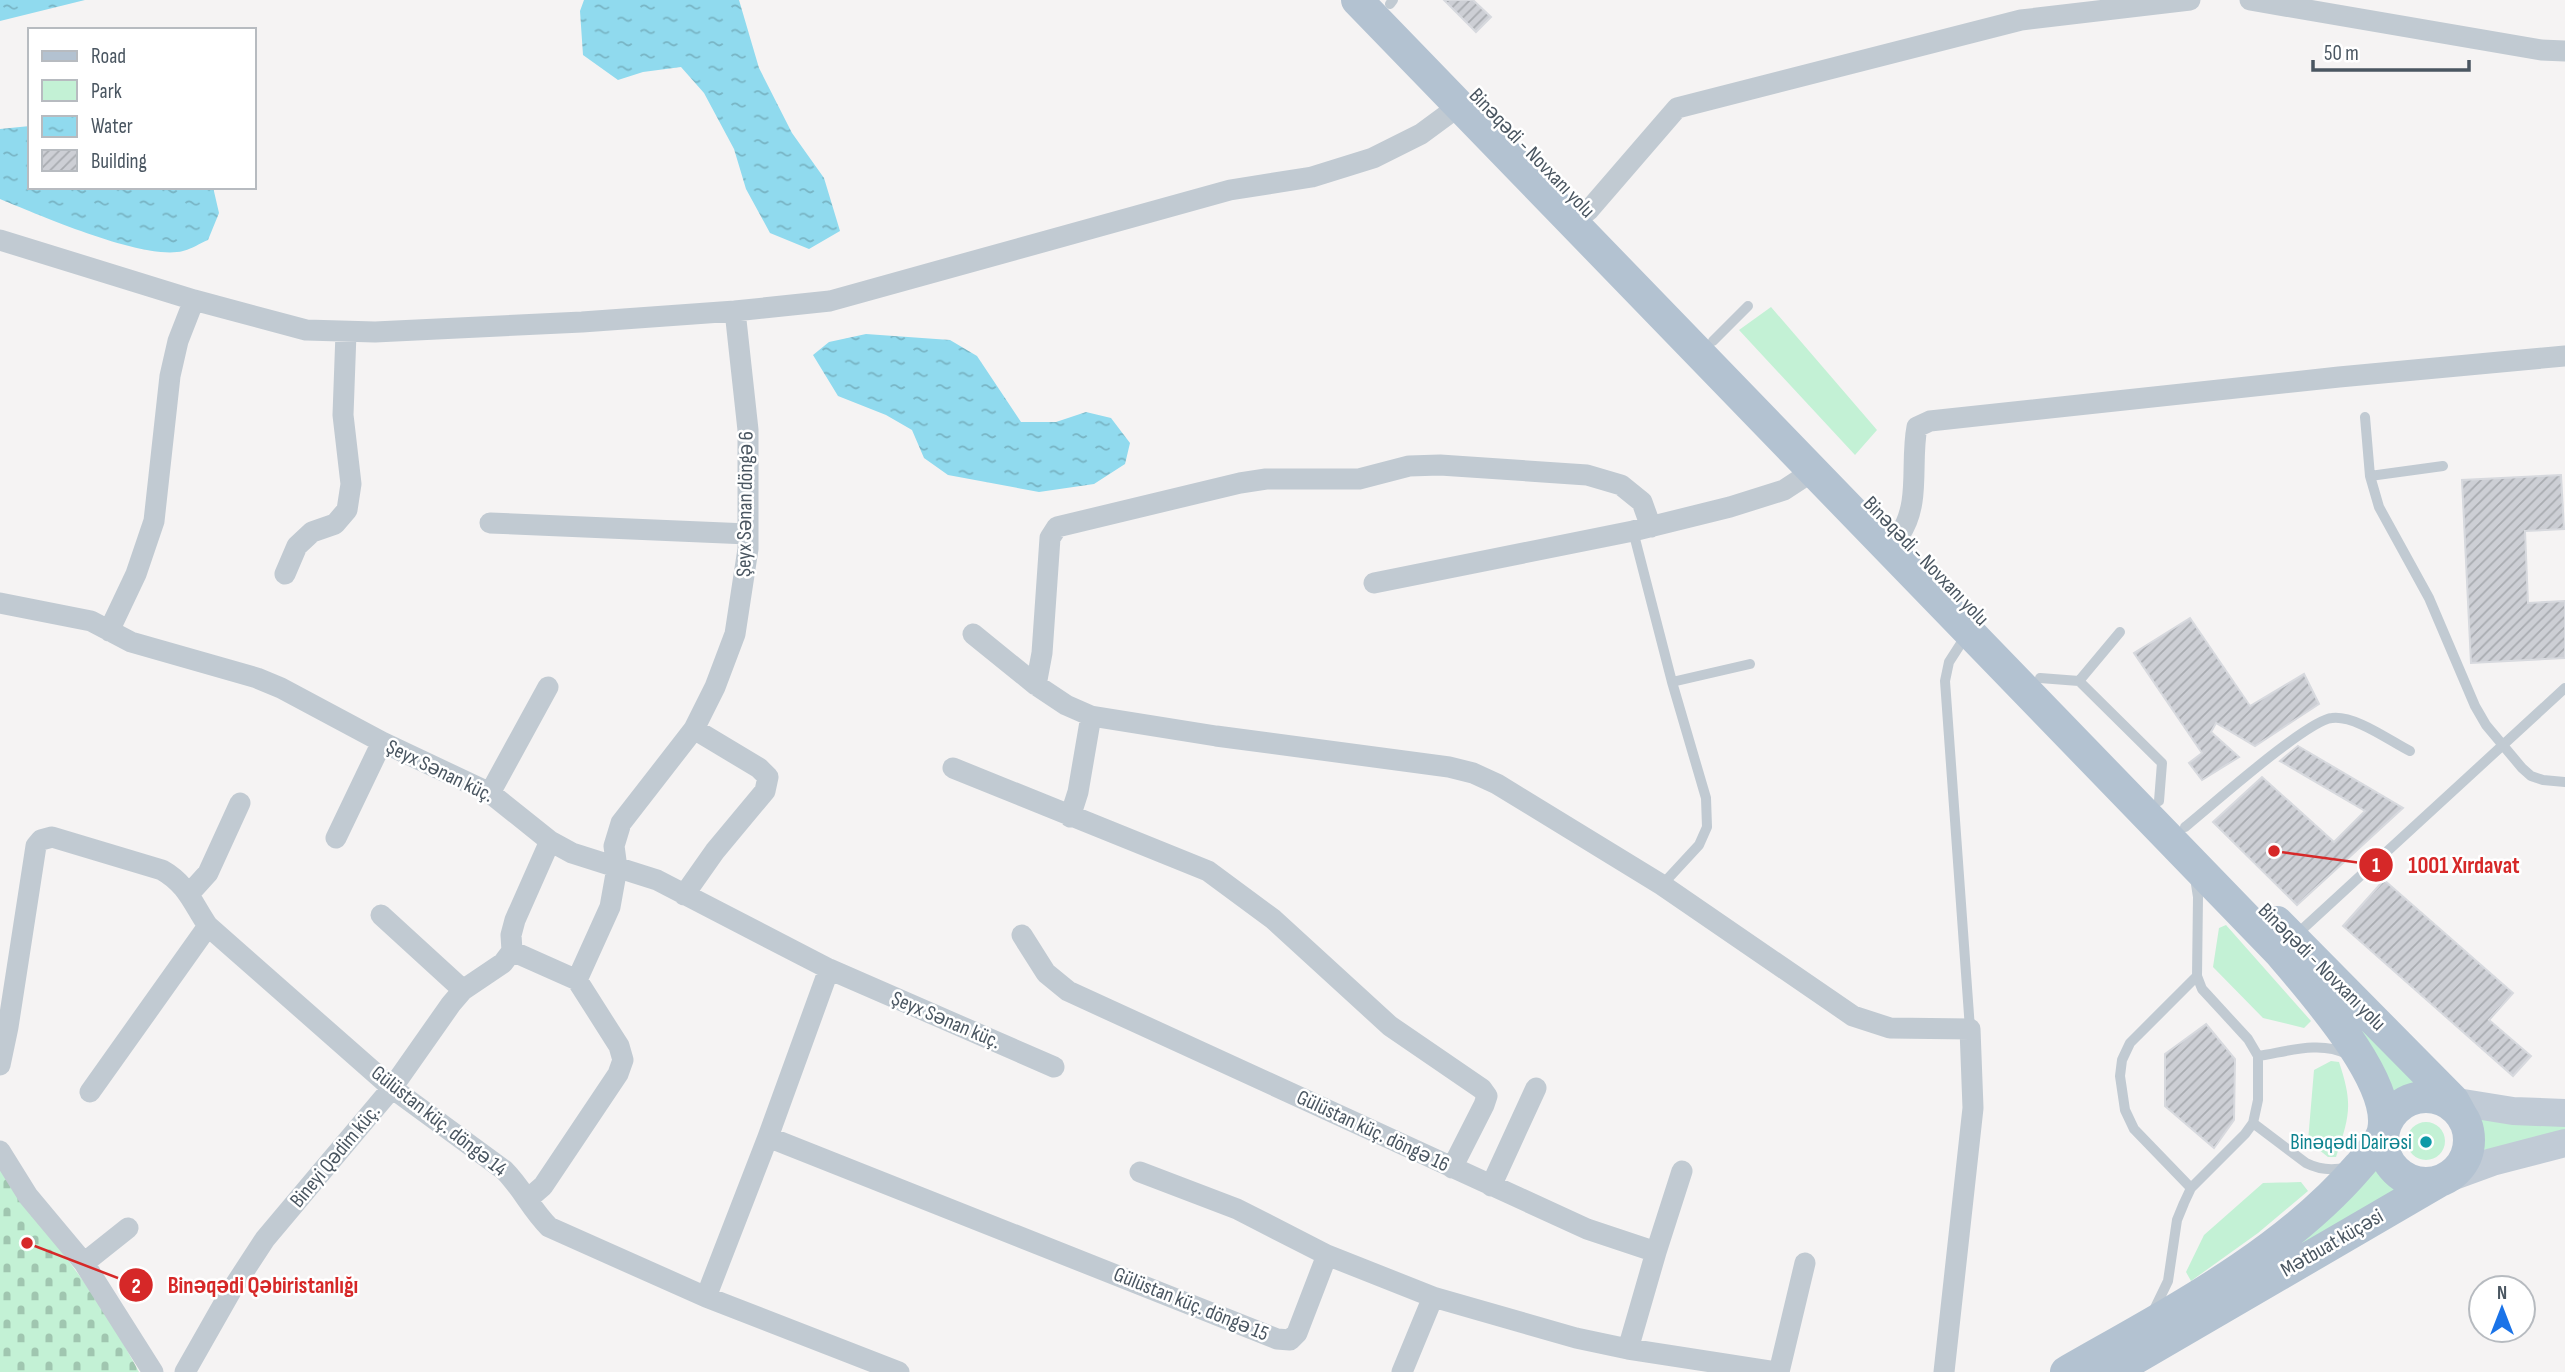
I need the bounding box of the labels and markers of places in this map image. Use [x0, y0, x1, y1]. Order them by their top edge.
callout: 1001 Xırdavat [2359, 843, 2533, 887]
place label: Binəqədi Dairəsi [2290, 1130, 2412, 1155]
marker: Binəqədi Dairəsi [2418, 1134, 2434, 1150]
callout: Binəqədi Qəbiristanlığı [119, 1263, 372, 1307]

